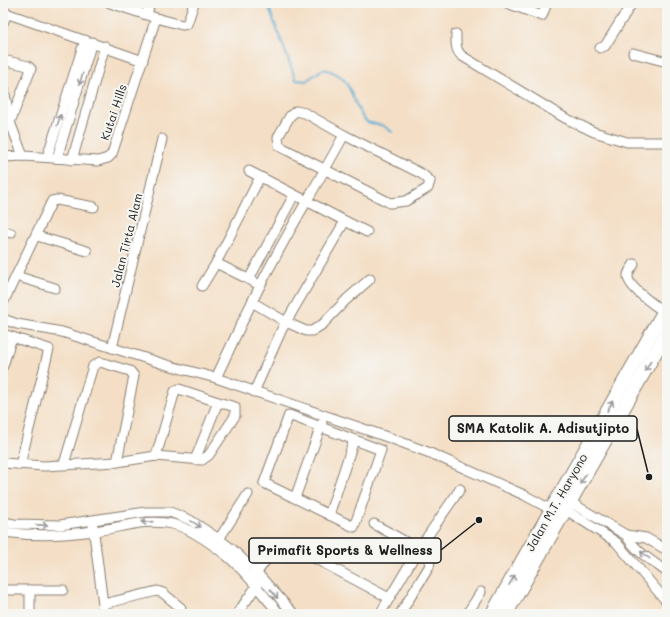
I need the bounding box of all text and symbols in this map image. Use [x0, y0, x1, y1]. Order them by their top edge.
one-way arrow [77, 73, 84, 86]
street label: Kutai Hills [96, 82, 130, 142]
one-way arrow [56, 114, 63, 127]
street label: Jalan Tirta Alam [107, 191, 145, 289]
one-way arrow [643, 360, 651, 372]
one-way arrow [607, 401, 615, 413]
callout: SMA Katolik A. Adisutjipto [449, 416, 637, 441]
text: SMA Katolik A. Adisutjipto [457, 419, 629, 436]
street label: Jalan M.T. Haryono [522, 450, 590, 554]
one-way arrow [579, 473, 587, 485]
one-way arrow [141, 519, 154, 526]
one-way arrow [190, 520, 201, 528]
one-way arrow [35, 521, 48, 529]
callout: Primafit Sports & Wellness [249, 538, 441, 563]
text: Primafit Sports & Wellness [257, 541, 433, 558]
one-way arrow [639, 551, 650, 559]
one-way arrow [508, 575, 516, 587]
one-way arrow [270, 588, 279, 599]

